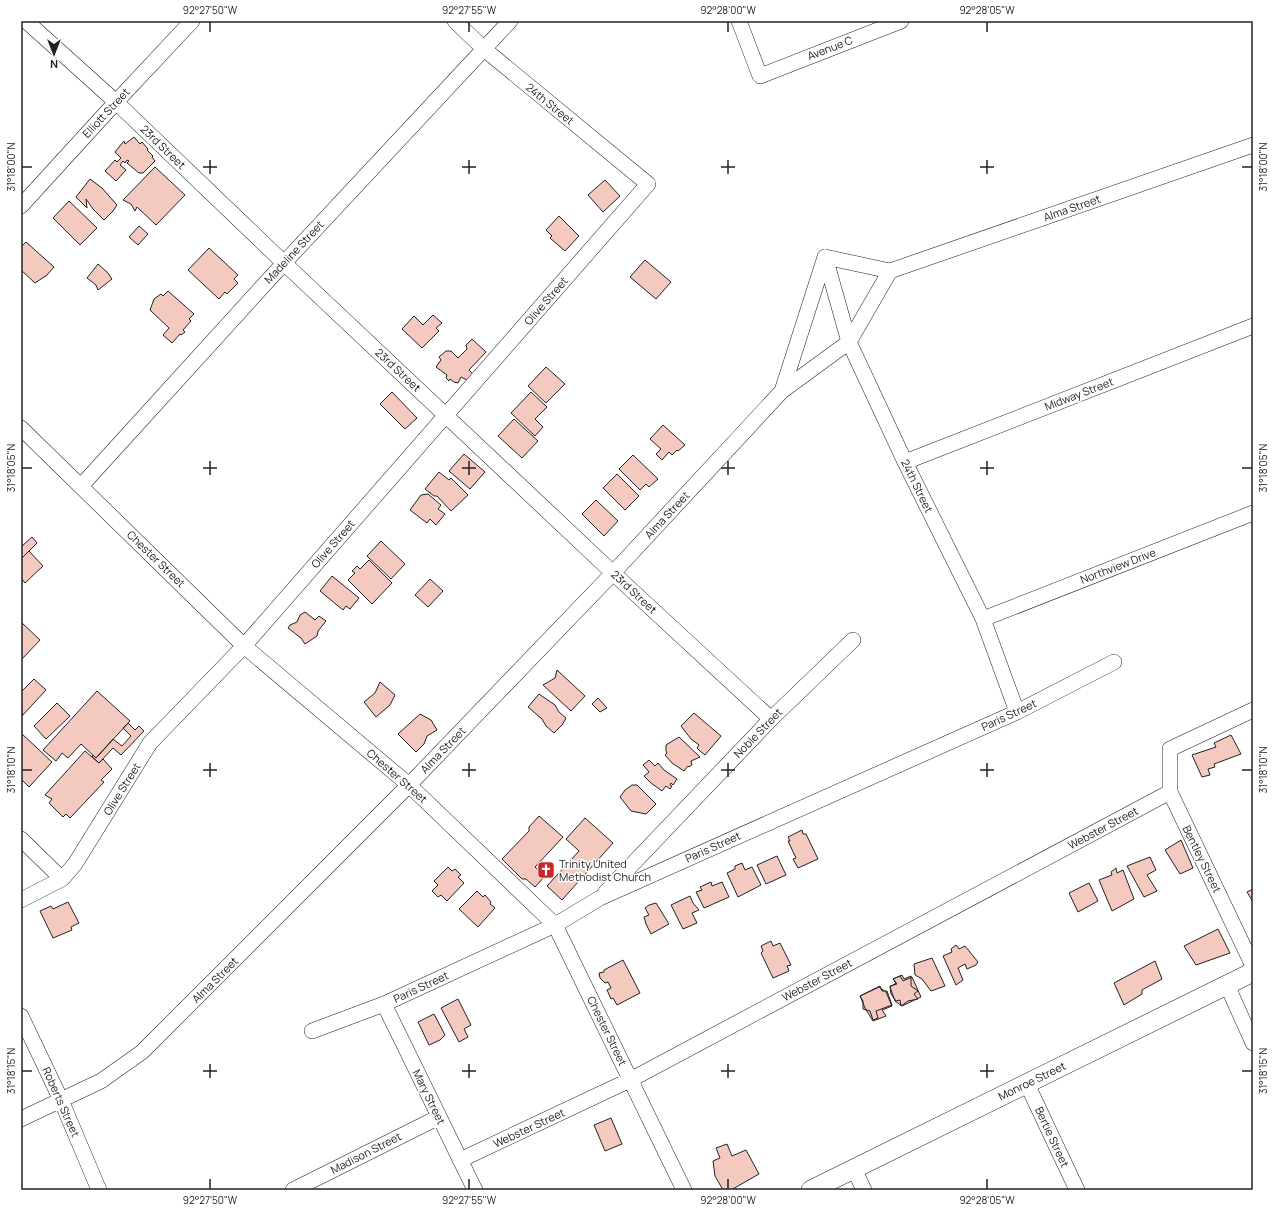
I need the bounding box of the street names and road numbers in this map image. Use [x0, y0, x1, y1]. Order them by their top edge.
street label: Avenue C [805, 32, 855, 63]
street label: 24th Street [523, 80, 578, 128]
street label: Elliott Street [79, 84, 133, 141]
street label: 23rd Street [138, 121, 189, 172]
street label: Alma Street [1041, 191, 1102, 224]
street label: Madeline Street [261, 217, 327, 286]
street label: Olive Street [520, 273, 571, 328]
street label: 23rd Street [372, 345, 424, 395]
street label: Midway Street [1042, 374, 1115, 414]
street label: 24th Street [898, 456, 937, 515]
street label: Alma Street [641, 488, 692, 542]
street label: Olive Street [307, 516, 358, 571]
street label: Chester Street [124, 527, 189, 590]
street label: Northview Drive [1078, 544, 1158, 587]
street label: 23rd Street [608, 567, 660, 617]
street label: Paris Street [979, 695, 1039, 734]
street label: Noble Street [730, 704, 785, 761]
street label: Alma Street [417, 723, 469, 776]
street label: Chester Street [364, 745, 431, 806]
street label: Olive Street [99, 760, 144, 818]
street label: Webster Street [1065, 803, 1140, 852]
street label: Bentley Street [1180, 823, 1225, 895]
street label: Paris Street [683, 828, 743, 865]
street label: Alma Street [188, 953, 241, 1006]
street label: Webster Street [779, 955, 854, 1004]
street label: Paris Street [391, 967, 451, 1006]
street label: Chester Street [584, 993, 631, 1068]
street label: Monroe Street [995, 1058, 1068, 1103]
street label: Roberts Street [39, 1064, 84, 1139]
street label: Mary Street [410, 1067, 449, 1127]
street label: Webster Street [491, 1104, 567, 1151]
street label: Bertie Street [1032, 1104, 1073, 1169]
street label: Madison Street [328, 1128, 404, 1177]

